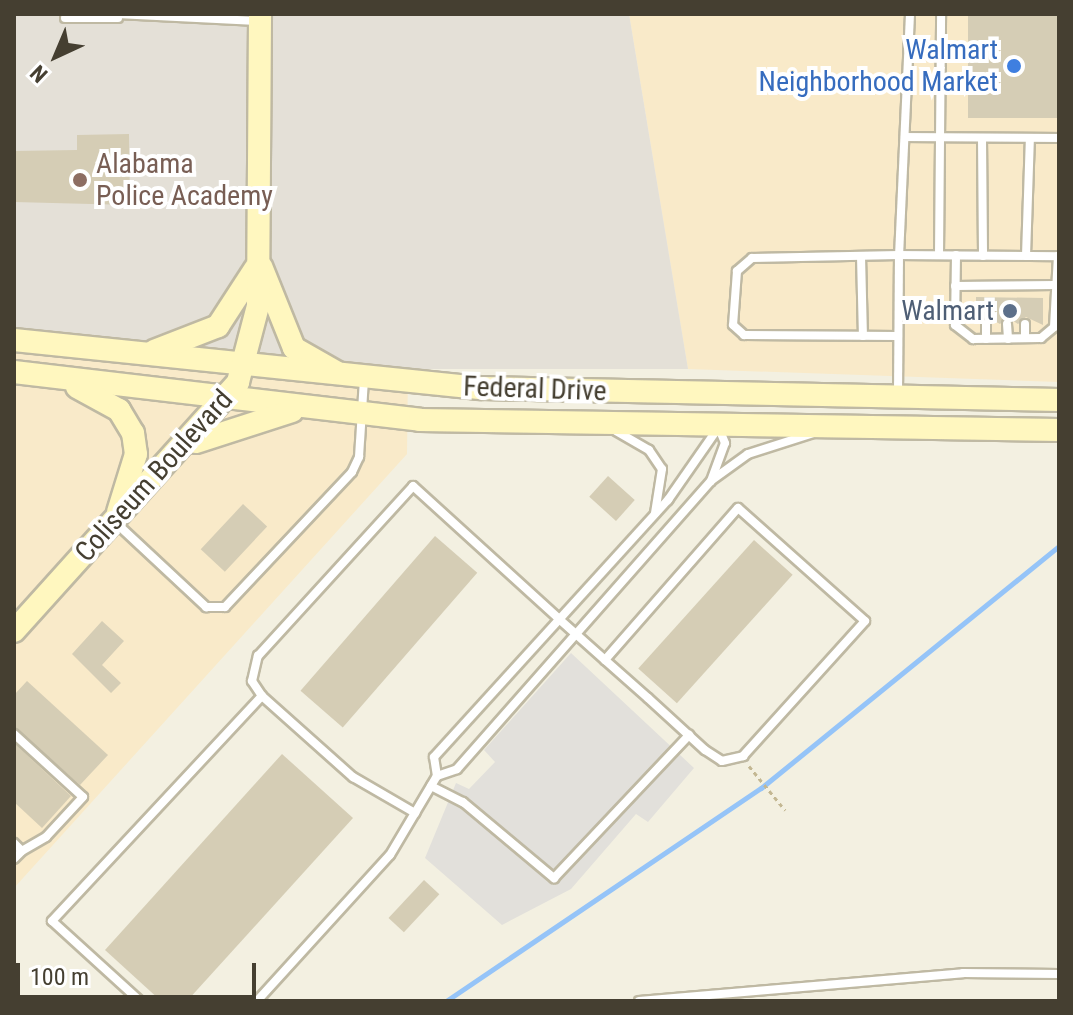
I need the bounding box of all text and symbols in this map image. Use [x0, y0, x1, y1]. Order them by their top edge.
north arrow [16, 16, 96, 96]
place label: Walmart Neighborhood Market [759, 33, 998, 99]
marker: Walmart Neighborhood Market [1005, 57, 1023, 75]
text: N [25, 60, 53, 87]
place label: Alabama Police Academy [96, 147, 273, 213]
marker: Alabama Police Academy [71, 171, 89, 189]
place label: Walmart [901, 294, 994, 328]
marker: Walmart [1001, 302, 1019, 320]
street label: Federal Drive [463, 370, 607, 408]
street label: Coliseum Boulevard [68, 383, 240, 569]
scale bar [20, 947, 260, 997]
text: 100 m [30, 963, 89, 991]

